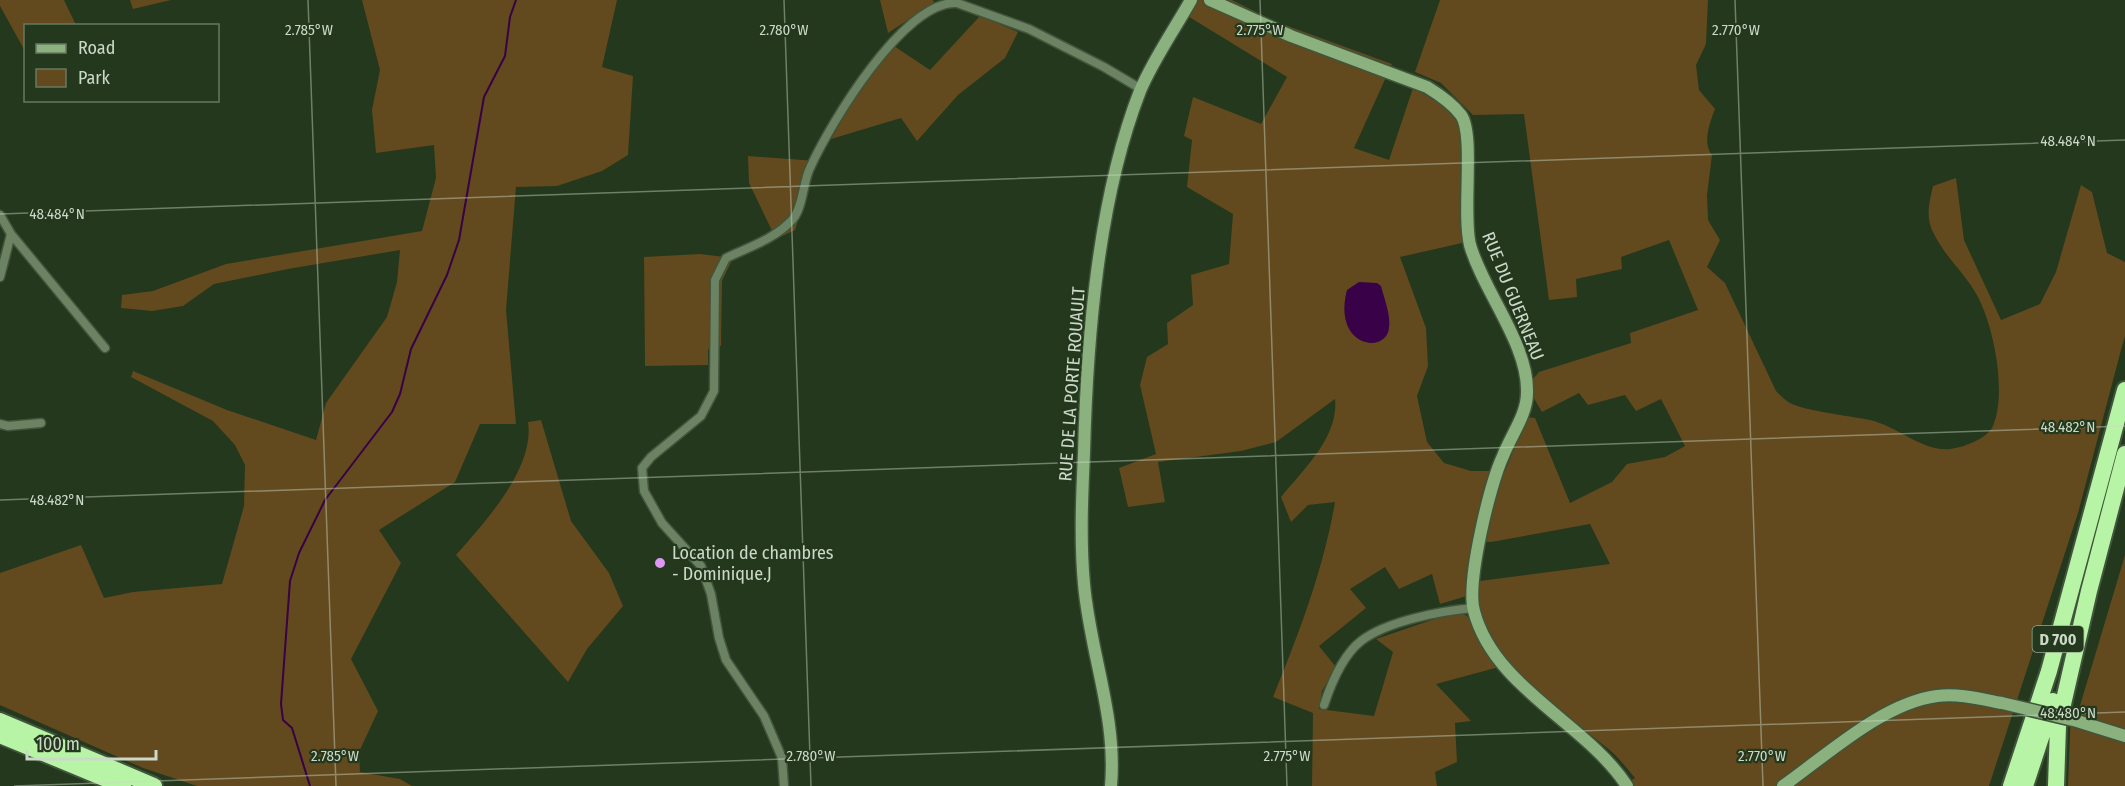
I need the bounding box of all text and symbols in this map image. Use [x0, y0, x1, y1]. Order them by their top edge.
text: 2.785°W [285, 21, 333, 39]
text: 2.780°W [759, 21, 809, 39]
text: 2.775°W [1237, 21, 1283, 39]
text: 2.770°W [1712, 21, 1760, 39]
legend [24, 24, 219, 102]
text: Road [78, 37, 115, 59]
text: Park [78, 67, 111, 89]
text: 48.484°N [2040, 132, 2096, 150]
text: 48.484°N [29, 205, 85, 223]
street label: RUE DU GUERNEAU [1477, 229, 1549, 363]
street label: RUE DE LA PORTE ROUAULT [1054, 285, 1090, 482]
text: 48.482°N [2041, 418, 2095, 436]
text: 48.482°N [30, 491, 84, 509]
place label: Location de chambres - Dominique.J [672, 542, 834, 585]
marker: Location de chambres - Dominique.J [653, 556, 667, 570]
road number: D 700 [2032, 626, 2084, 652]
text: 48.480°N [2040, 704, 2096, 722]
scale bar [27, 723, 156, 761]
text: 100 m [36, 733, 80, 755]
text: 2.785°W [311, 747, 359, 765]
text: 2.780°W [786, 747, 836, 765]
text: 2.775°W [1264, 747, 1310, 765]
text: 2.770°W [1738, 747, 1786, 765]

